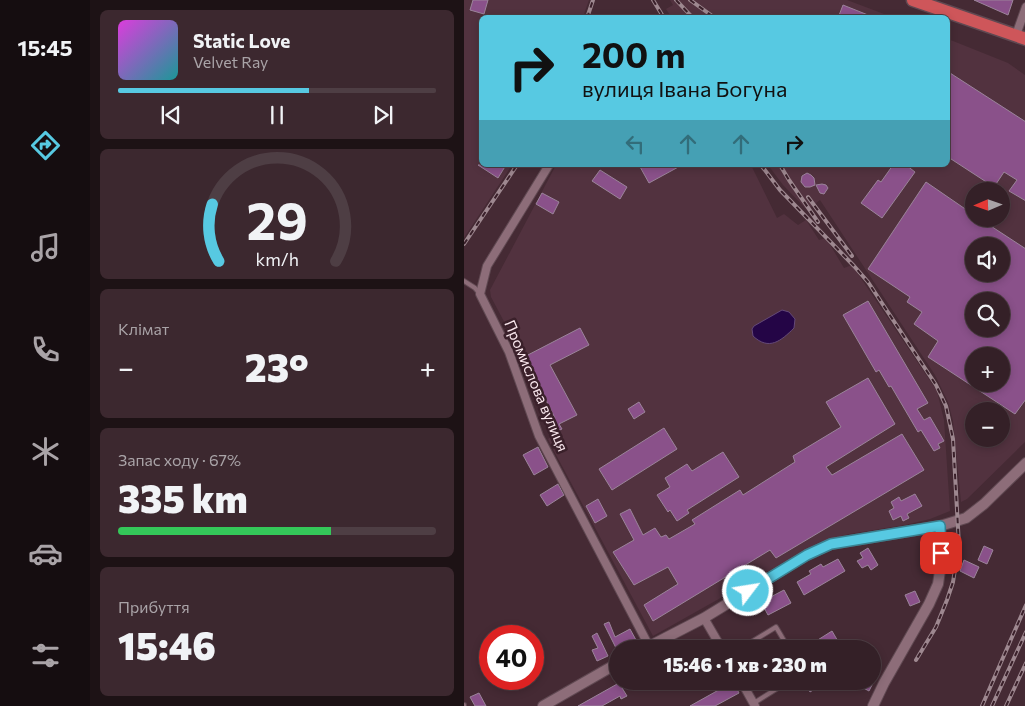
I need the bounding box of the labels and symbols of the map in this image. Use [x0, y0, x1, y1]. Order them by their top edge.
north arrow [965, 182, 1010, 228]
street label: Промислова вулиця [501, 317, 573, 454]
pin [920, 532, 962, 574]
position arrow [721, 564, 773, 616]
speed limit sign: 40 [479, 625, 544, 690]

